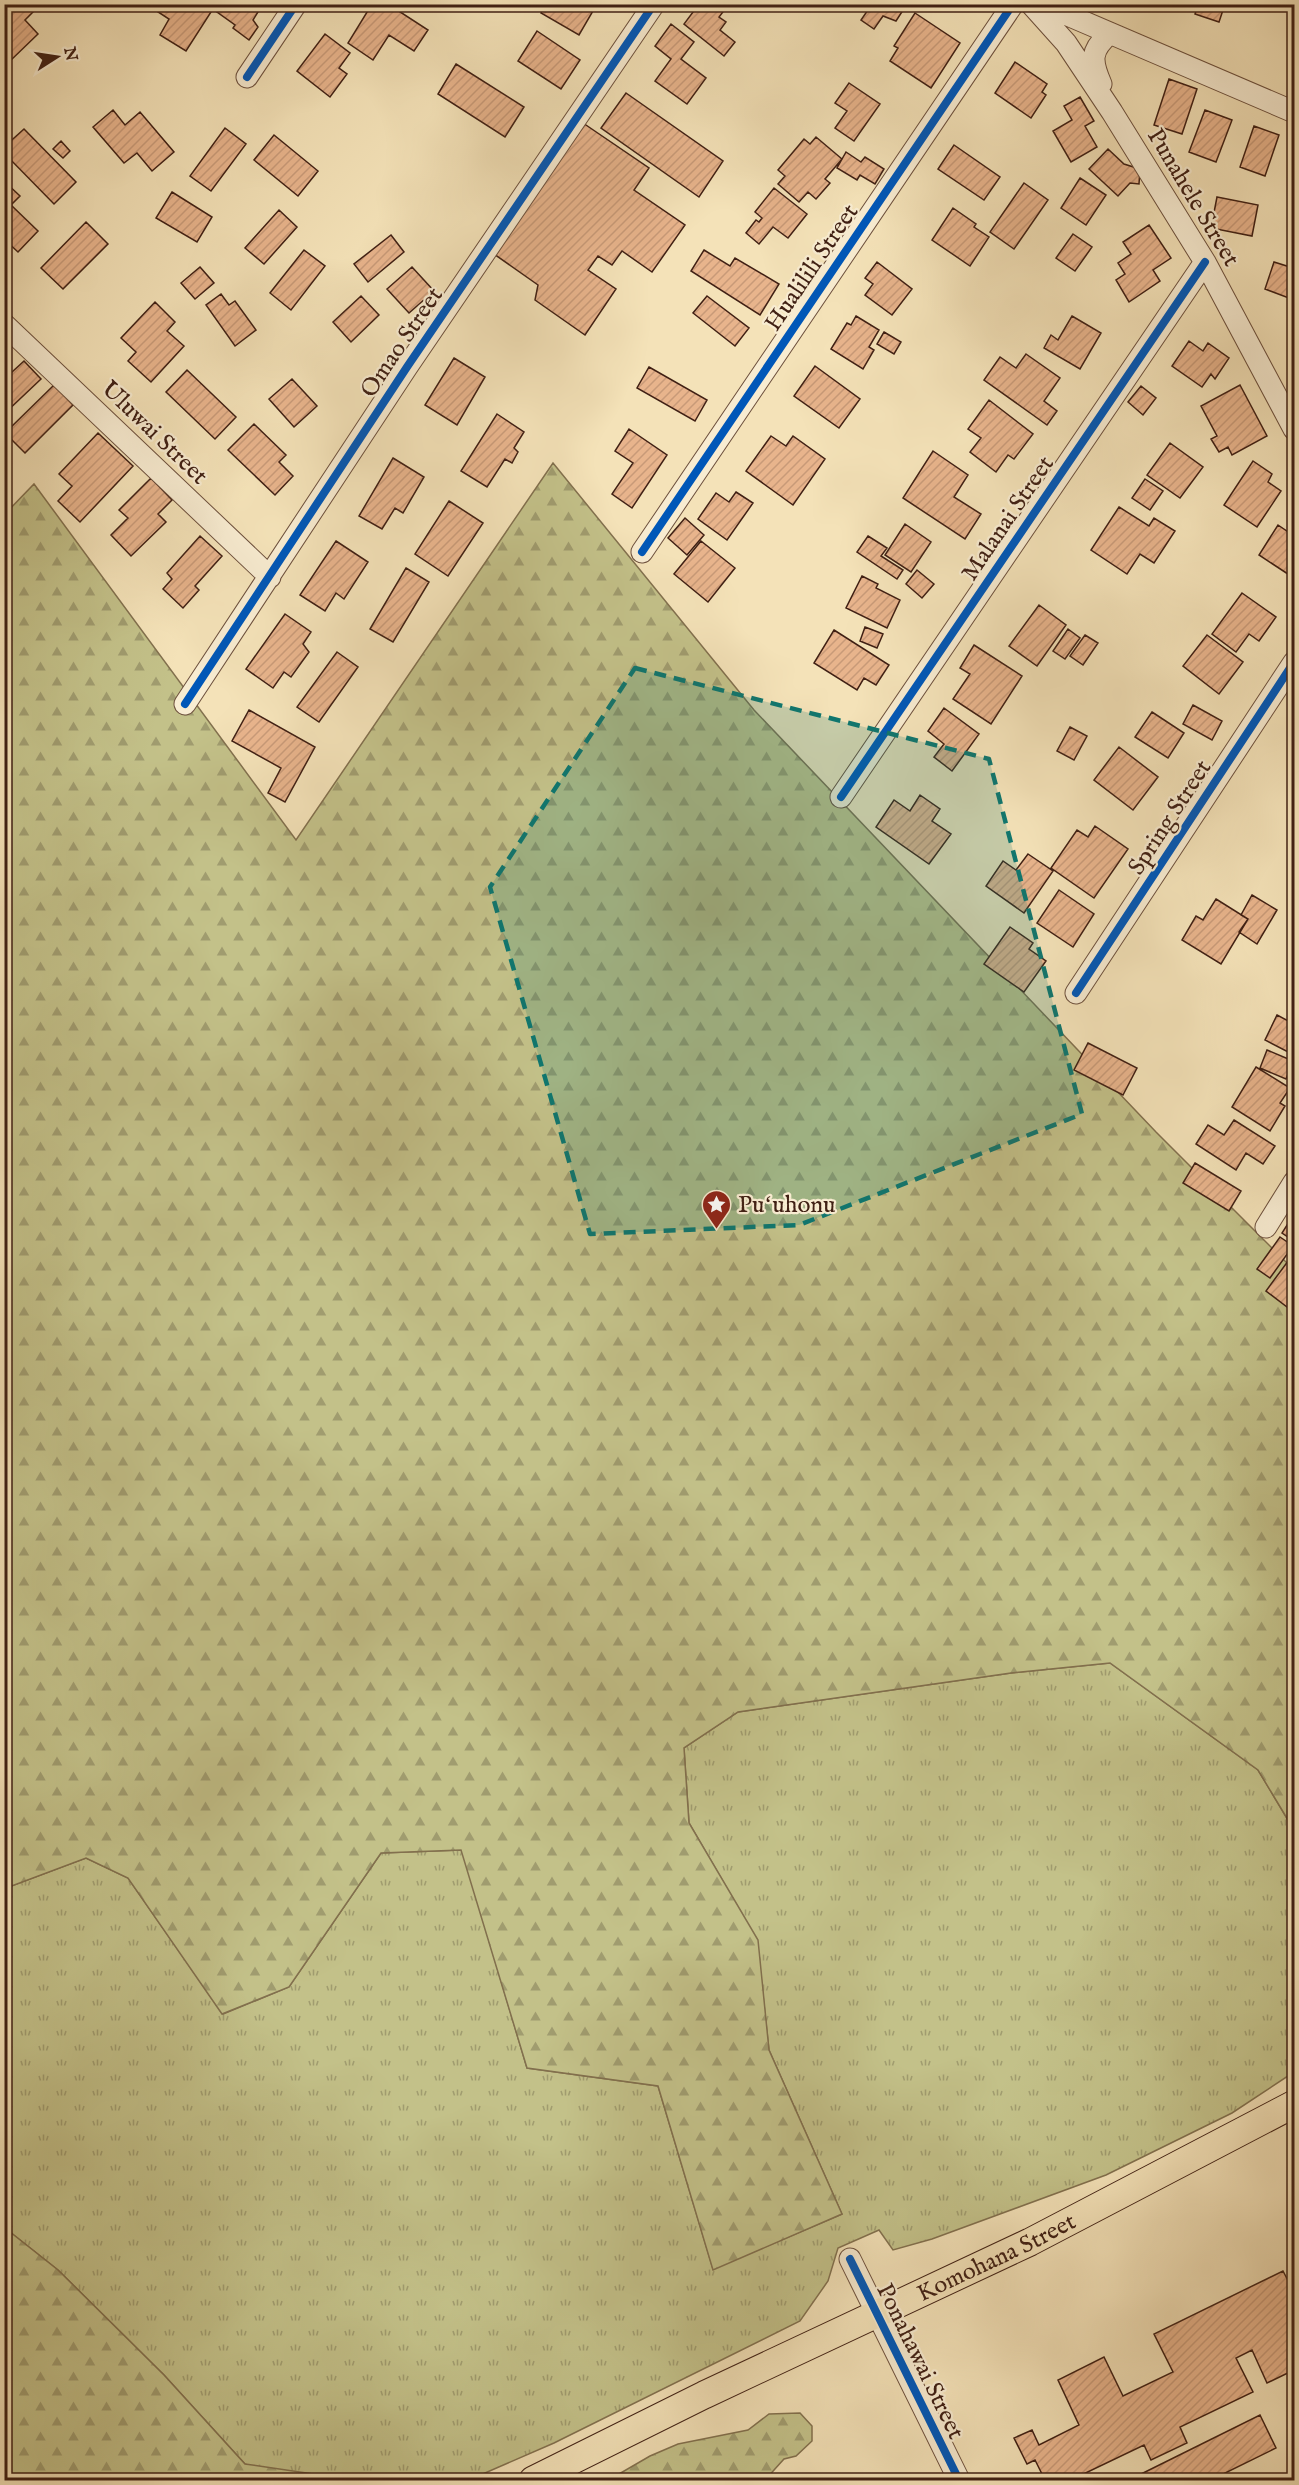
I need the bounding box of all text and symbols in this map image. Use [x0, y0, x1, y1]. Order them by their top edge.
north arrow [27, 27, 87, 87]
text: N [58, 44, 81, 63]
street label: Punahele Street [1139, 123, 1246, 272]
street label: Hualilili Street [758, 198, 866, 337]
street label: Omao Street [354, 282, 450, 404]
street label: Uluwai Street [94, 374, 214, 492]
street label: Malanai Street [955, 450, 1061, 587]
street label: Spring Street [1122, 754, 1219, 881]
place icon: Puʻuhonu [701, 1188, 733, 1230]
place label: Puʻuhonu [738, 1190, 835, 1221]
street label: Komohana Street [912, 2207, 1082, 2310]
street label: Ponahawai Street [869, 2279, 971, 2445]

